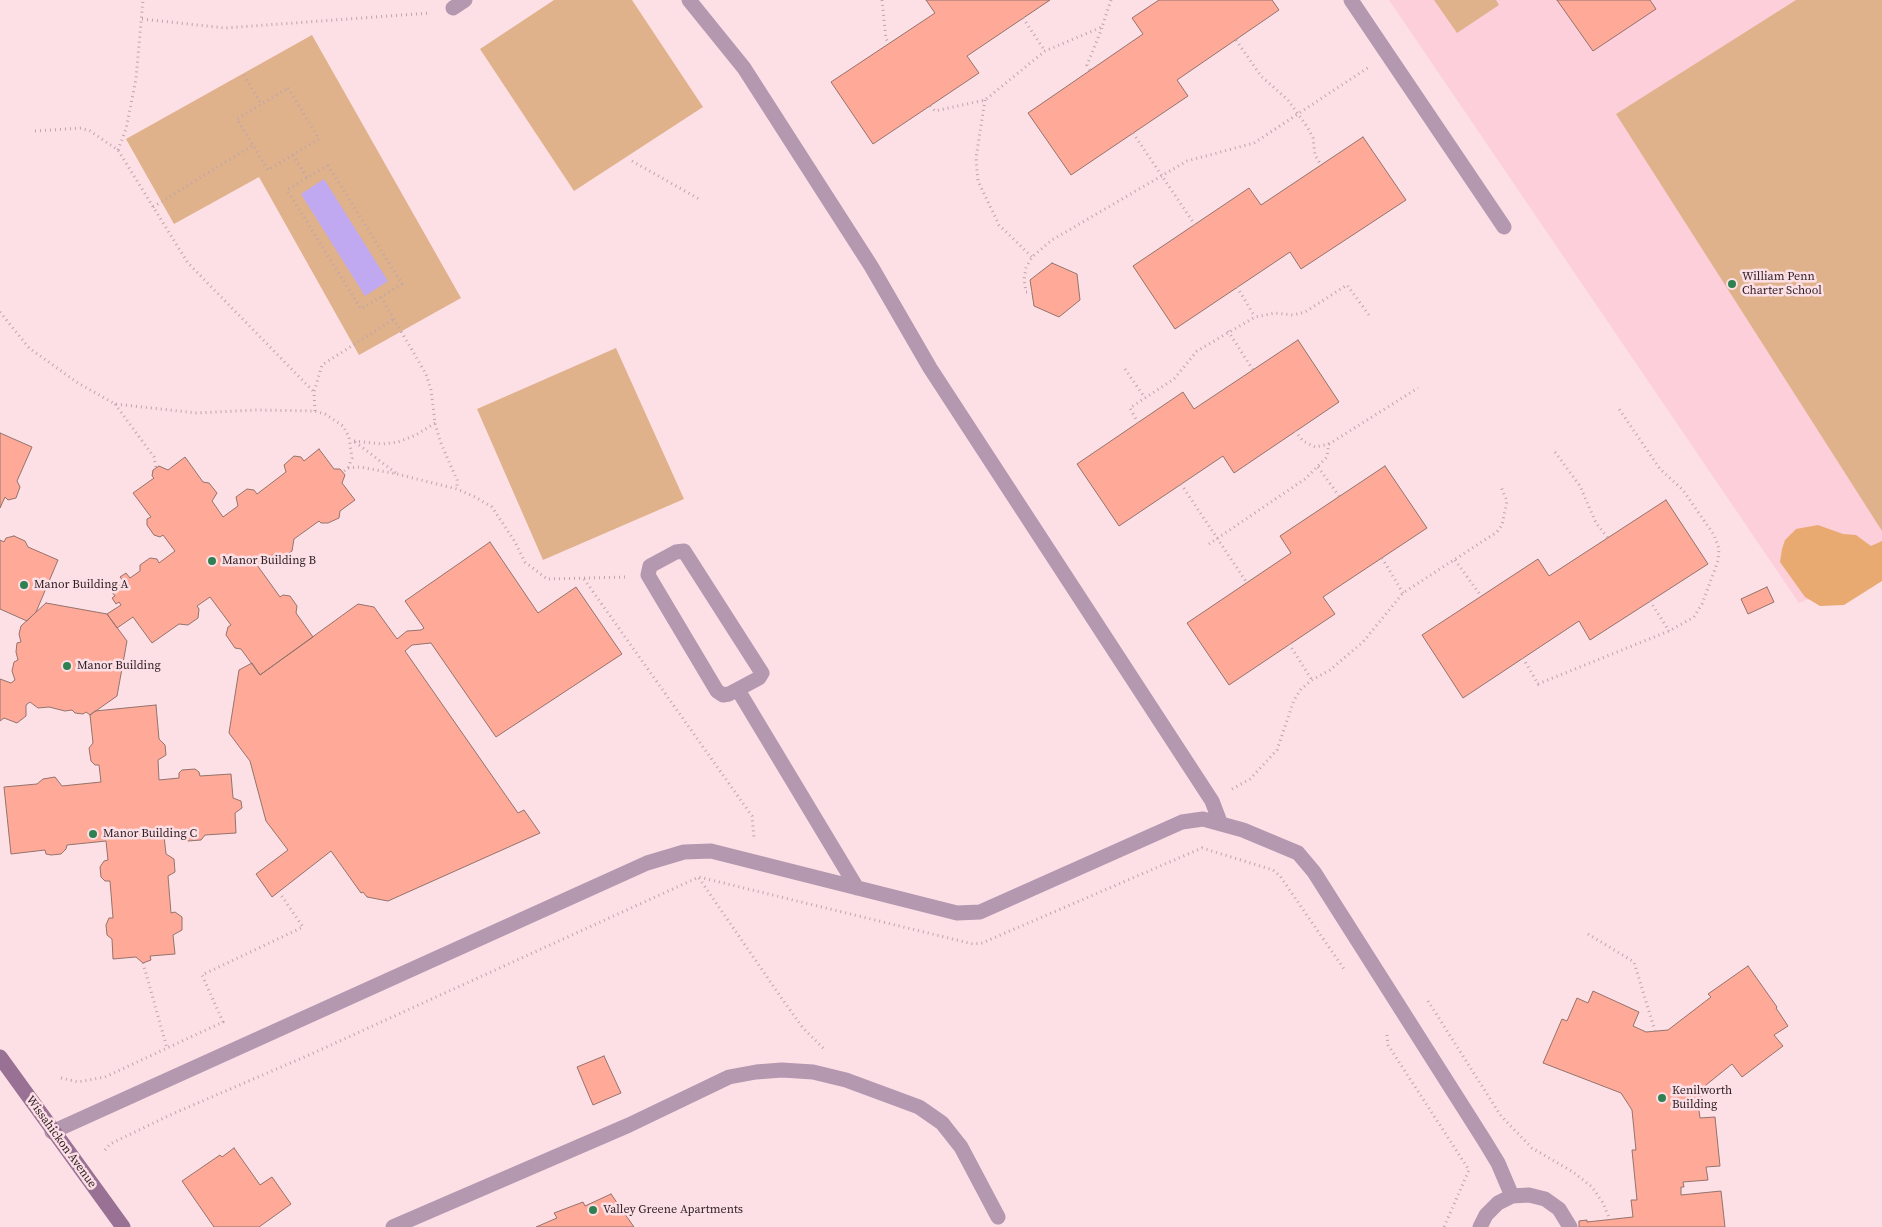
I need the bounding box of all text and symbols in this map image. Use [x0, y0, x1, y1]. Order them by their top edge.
place label: William Penn Charter School [1742, 270, 1822, 298]
marker: William Penn Charter School [1726, 278, 1738, 290]
place label: Manor Building B [222, 554, 316, 568]
marker: Manor Building B [206, 555, 218, 567]
place label: Manor Building A [34, 578, 128, 592]
marker: Manor Building A [18, 579, 30, 591]
place label: Manor Building [77, 659, 161, 673]
marker: Manor Building [61, 660, 73, 672]
place label: Manor Building C [103, 827, 197, 841]
marker: Manor Building C [87, 828, 99, 840]
place label: Kenilworth Building [1672, 1084, 1732, 1112]
marker: Kenilworth Building [1656, 1092, 1668, 1104]
street label: Wissahickon Avenue [23, 1093, 99, 1191]
place label: Valley Greene Apartments [603, 1203, 743, 1217]
marker: Valley Greene Apartments [587, 1204, 599, 1216]

